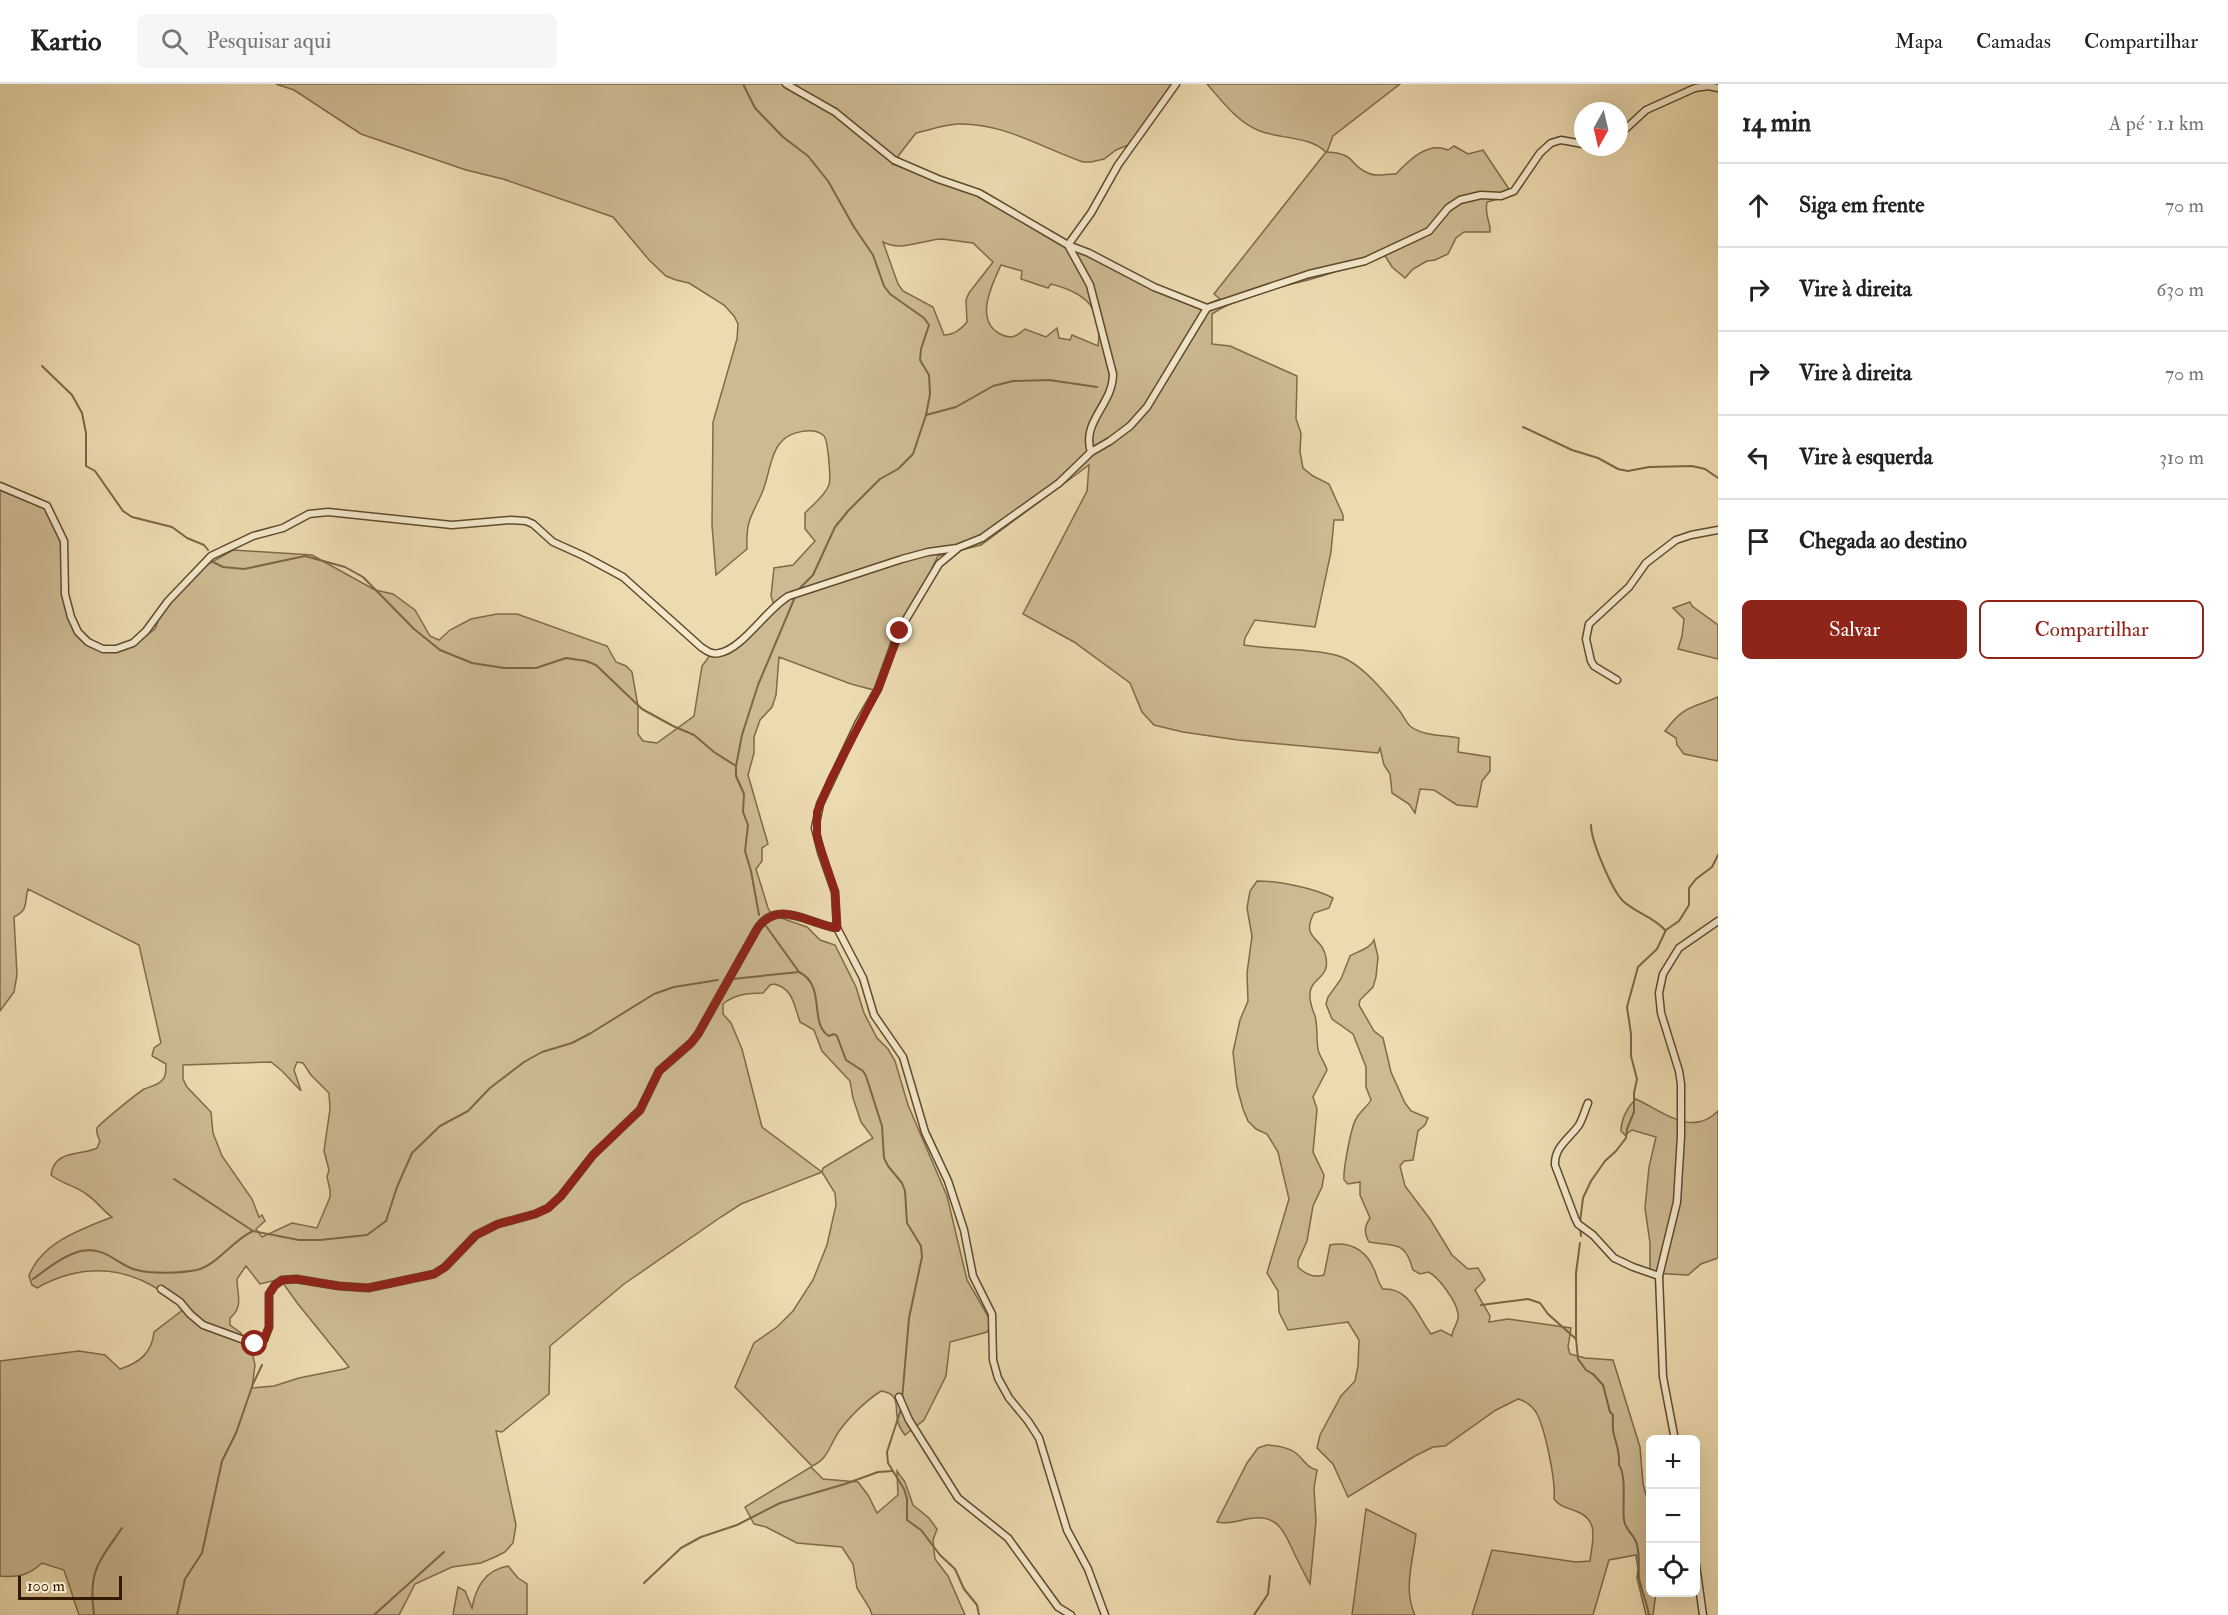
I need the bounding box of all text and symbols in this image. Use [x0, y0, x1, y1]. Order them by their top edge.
search box [137, 14, 557, 68]
text: Kartio [30, 24, 101, 59]
icon: search [158, 25, 191, 58]
text: Pesquisar aqui [206, 27, 331, 55]
text: Mapa [1895, 28, 1943, 55]
text: Camadas [1976, 28, 2051, 55]
text: Compartilhar [2084, 28, 2198, 55]
north arrow [1574, 102, 1628, 156]
text: 14 min [1742, 107, 1811, 139]
text: A pé · 1.1 km [2109, 111, 2204, 136]
icon: ahead [1742, 189, 1775, 222]
text: Siga em frente [1799, 191, 1924, 219]
text: 70 m [2165, 193, 2204, 218]
icon: right [1742, 273, 1775, 306]
text: Vire à direita [1799, 275, 1912, 303]
text: 630 m [2156, 277, 2204, 302]
icon: right [1742, 357, 1775, 390]
text: Vire à direita [1799, 359, 1912, 387]
text: 70 m [2165, 361, 2204, 386]
icon: left [1742, 441, 1775, 474]
text: Vire à esquerda [1799, 443, 1933, 471]
text: 310 m [2159, 445, 2204, 470]
icon: arrive [1742, 525, 1775, 558]
text: Chegada ao destino [1799, 527, 1967, 555]
button: Salvar [1742, 600, 1967, 659]
button: Compartilhar [1979, 600, 2204, 659]
route end [886, 617, 912, 643]
route start [241, 1330, 267, 1356]
map controls [1646, 1435, 1700, 1597]
button: + [1646, 1435, 1700, 1489]
button: − [1646, 1489, 1700, 1543]
button: locate [1646, 1543, 1700, 1597]
scale bar [18, 1573, 122, 1600]
text: 100 m [27, 1576, 65, 1596]

